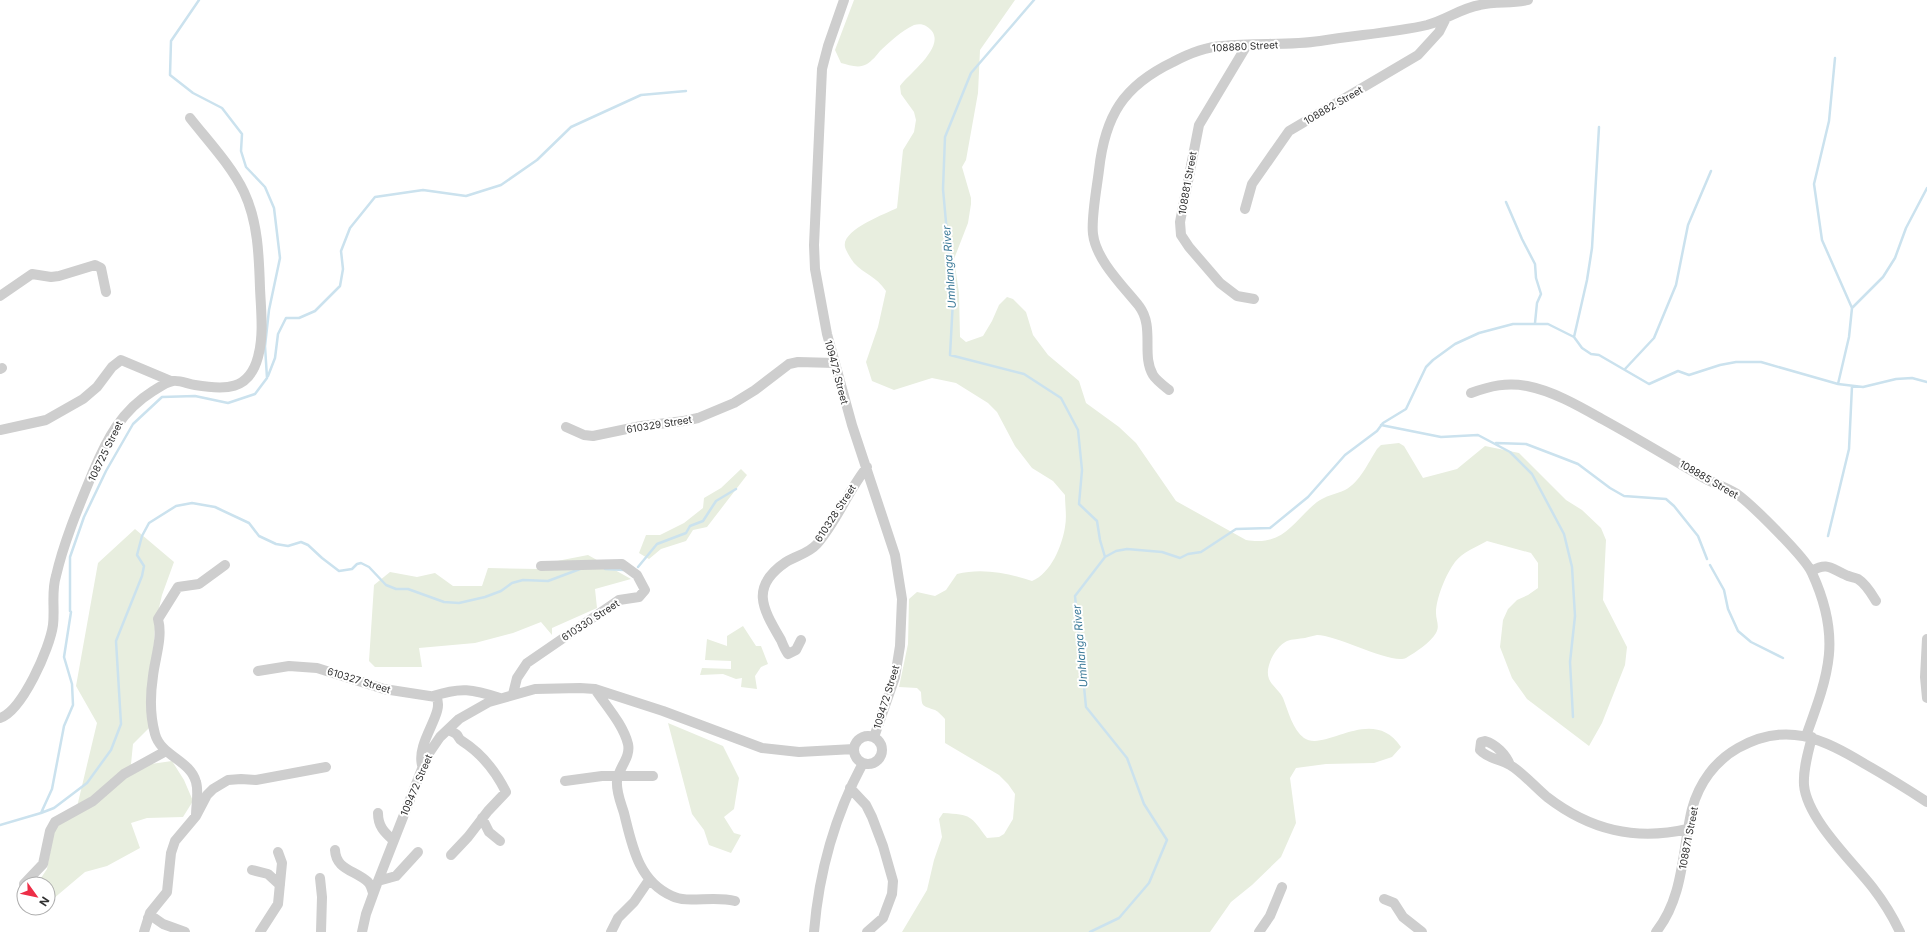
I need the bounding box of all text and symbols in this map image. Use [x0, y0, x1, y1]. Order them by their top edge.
street label: 108880 Street [1212, 38, 1279, 54]
street label: 108882 Street [1301, 83, 1365, 127]
street label: 108881 Street [1176, 150, 1199, 216]
water label: Umhlanga River [939, 224, 959, 309]
street label: 109472 Street [823, 339, 852, 406]
street label: 610329 Street [625, 413, 693, 435]
street label: 108725 Street [85, 418, 125, 483]
street label: 108885 Street [1677, 457, 1741, 501]
street label: 610328 Street [812, 481, 858, 544]
street label: 610330 Street [559, 597, 622, 643]
water label: Umhlanga River [1069, 603, 1091, 688]
street label: 109472 Street [871, 663, 902, 730]
street label: 610327 Street [326, 665, 393, 696]
street label: 109472 Street [398, 752, 435, 818]
street label: 108871 Street [1676, 805, 1700, 870]
north arrow [16, 876, 56, 916]
text: N [36, 894, 53, 909]

